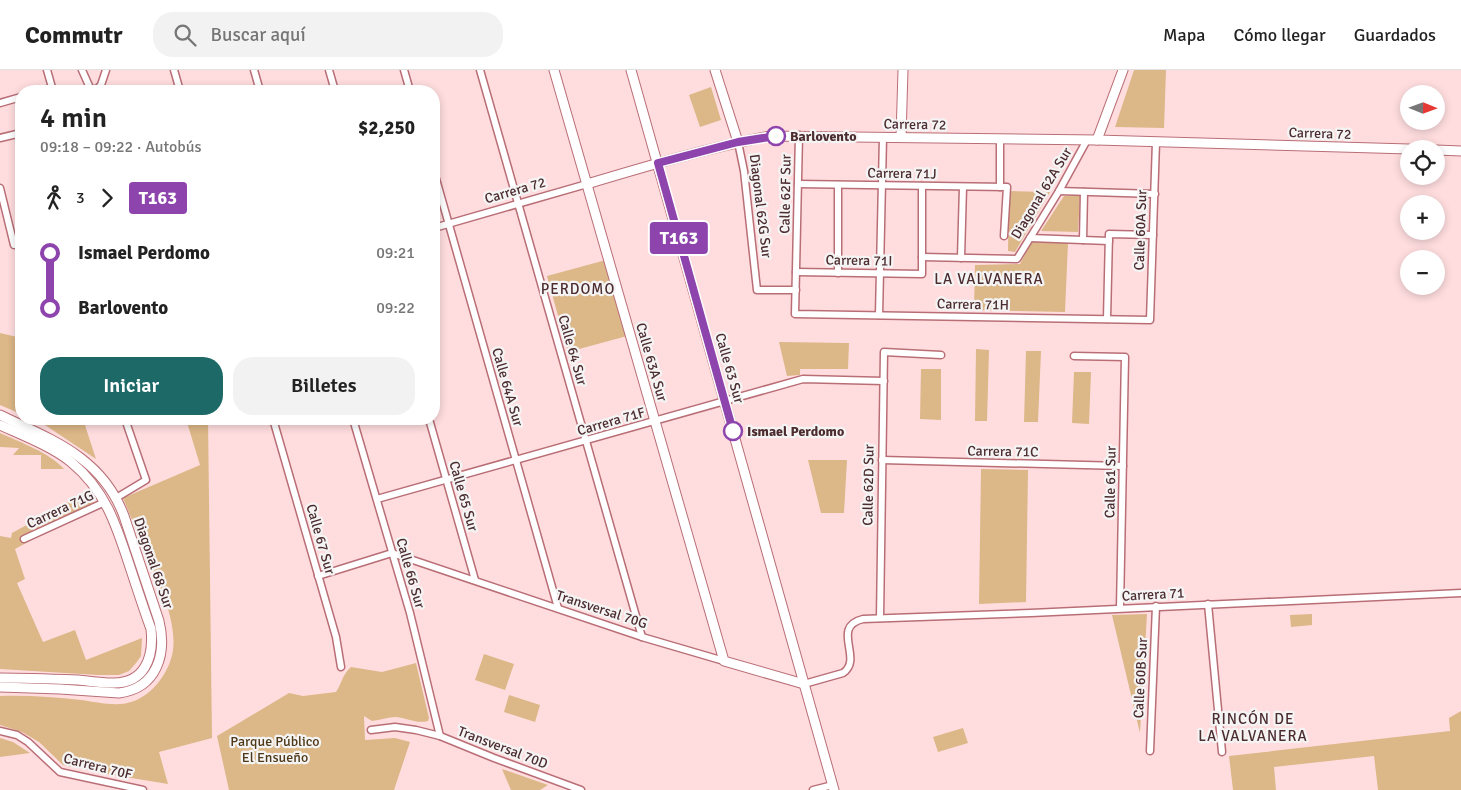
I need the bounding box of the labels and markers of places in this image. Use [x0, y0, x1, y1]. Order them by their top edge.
marker: Barlovento [766, 126, 786, 146]
place label: Barlovento [790, 128, 856, 145]
marker: Ismael Perdomo [723, 421, 743, 441]
place label: Ismael Perdomo [747, 423, 844, 440]

